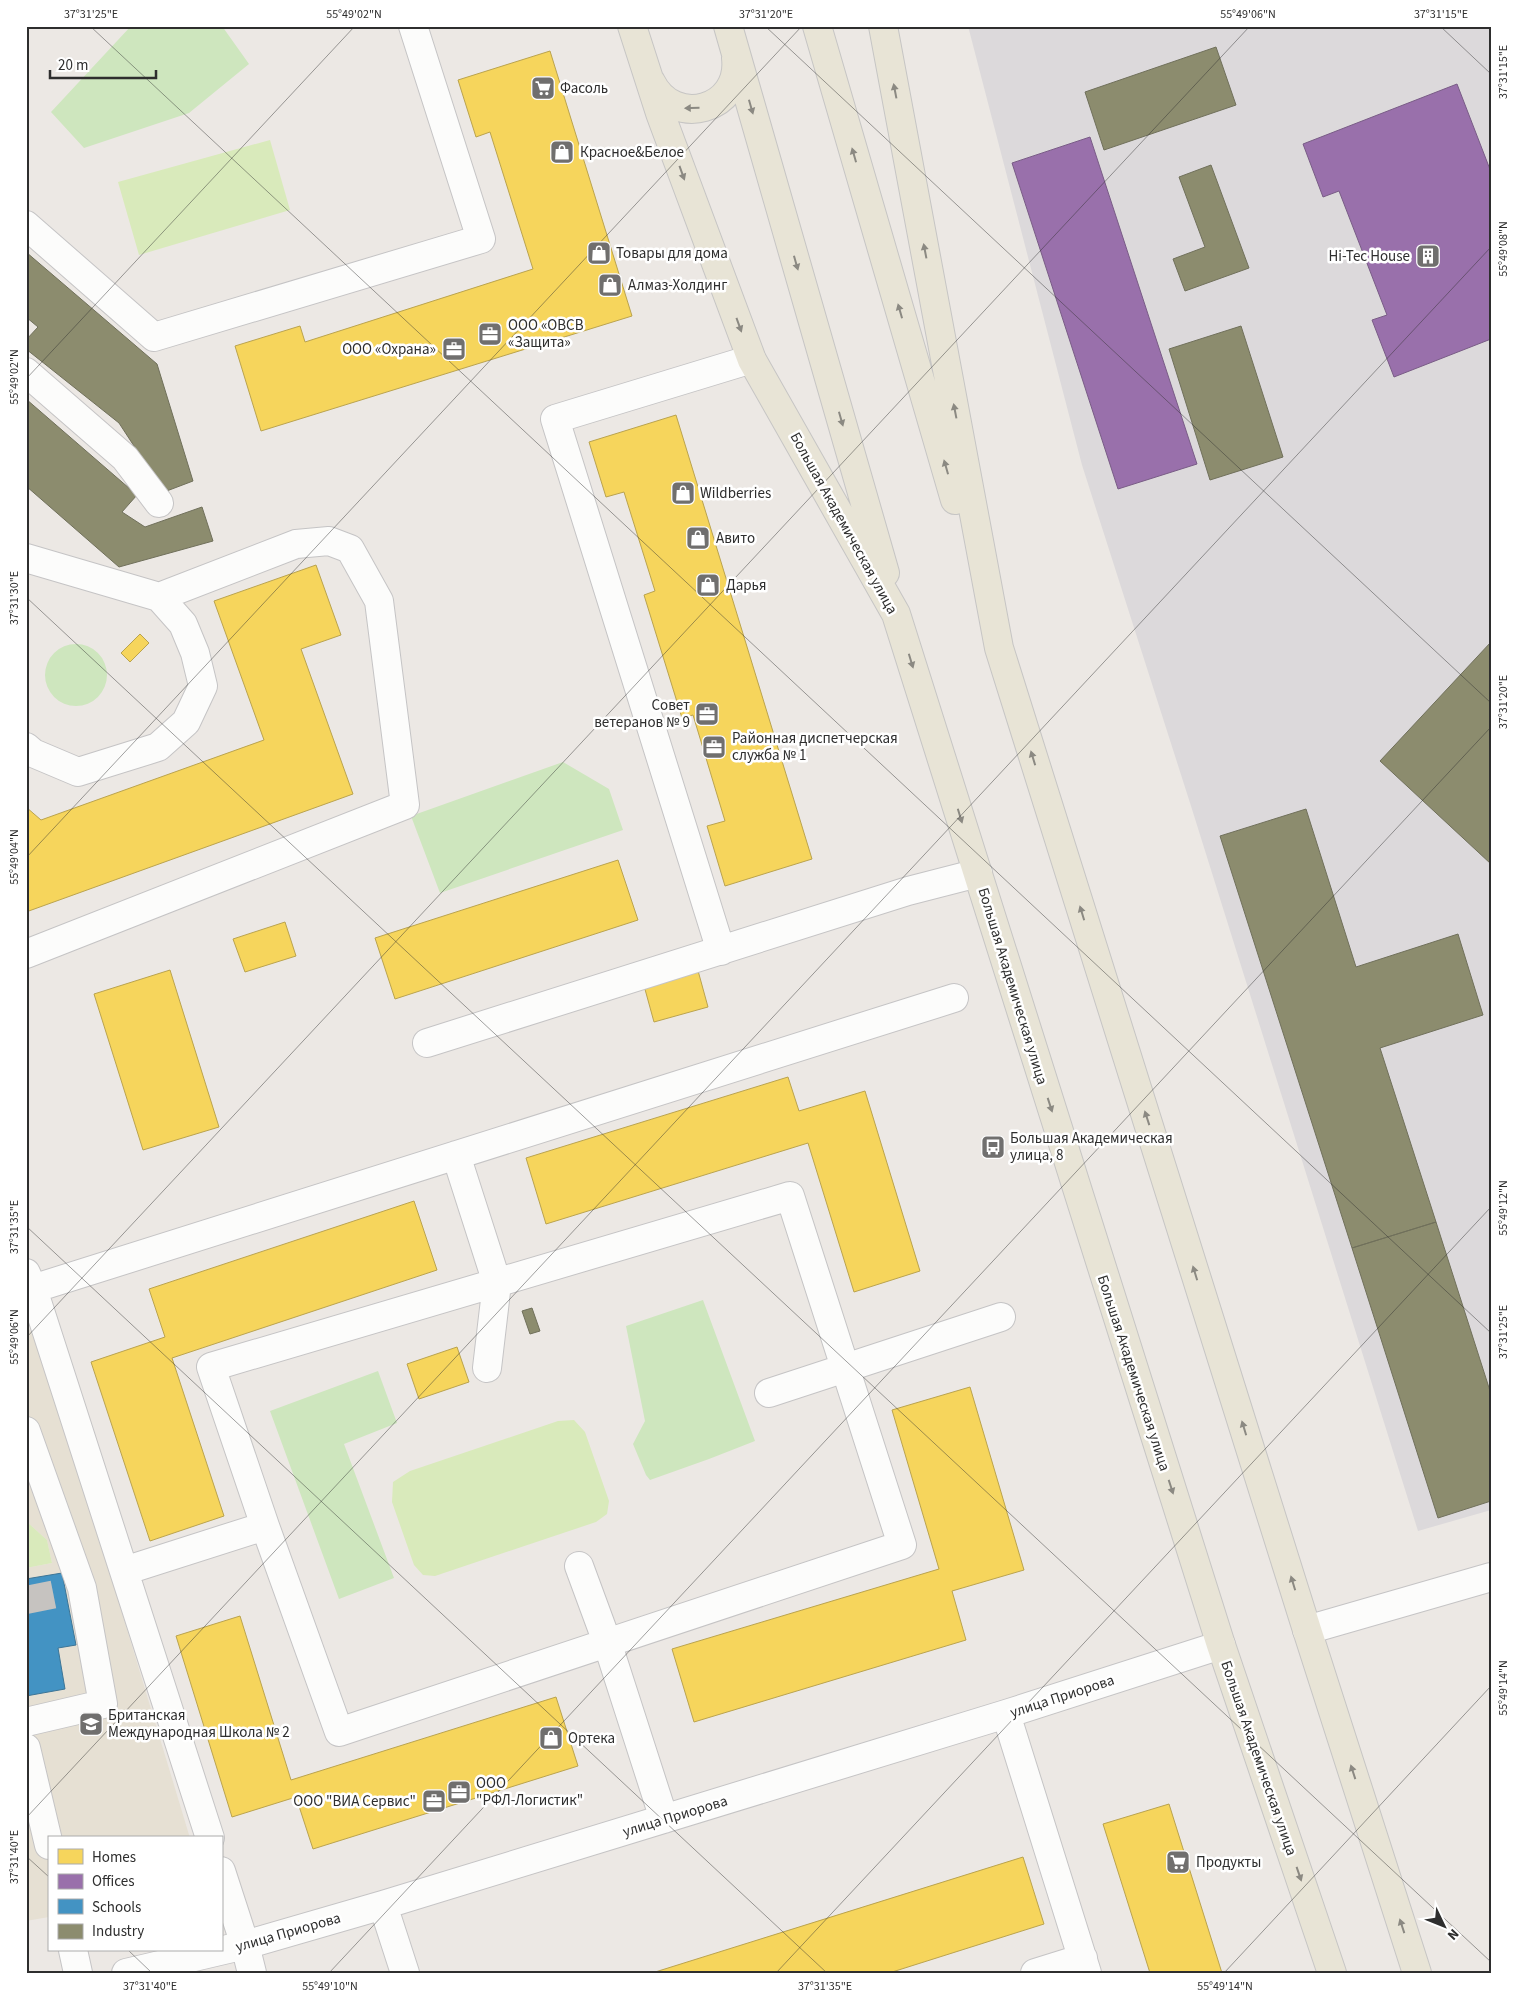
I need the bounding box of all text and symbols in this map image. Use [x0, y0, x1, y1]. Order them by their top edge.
text: 37°31'25"E [64, 6, 118, 23]
text: 55°49'02"N [326, 6, 382, 23]
text: 37°31'20"E [739, 6, 793, 23]
text: 55°49'06"N [1220, 6, 1276, 23]
text: 37°31'15"E [1414, 6, 1468, 23]
text: 37°31'15"E [1495, 45, 1512, 99]
scale bar [50, 48, 156, 80]
text: 20 m [58, 55, 88, 76]
supermarket icon: Фасоль [530, 75, 556, 101]
place label: Фасоль [560, 78, 608, 99]
one-way arrow [891, 84, 899, 99]
one-way arrow [748, 99, 756, 114]
one-way arrow [684, 104, 700, 112]
shop icon: Красное&Белое [549, 139, 575, 165]
place label: Красное&Белое [580, 142, 684, 163]
one-way arrow [850, 147, 858, 162]
one-way arrow [678, 166, 686, 181]
text: 55°49'08"N [1495, 221, 1512, 277]
shop icon: Товары для дома [586, 240, 612, 266]
place label: Товары для дома [616, 243, 728, 264]
one-way arrow [920, 243, 928, 259]
building icon: Hi-Tec House [1415, 243, 1441, 269]
place label: Hi-Tec House [1328, 246, 1410, 267]
one-way arrow [792, 255, 800, 271]
shop icon: Алмаз-Холдинг [597, 272, 623, 298]
place label: Алмаз-Холдинг [628, 275, 727, 296]
one-way arrow [895, 303, 903, 318]
place label: ООО «ОВСВ «Защита» [508, 315, 584, 353]
one-way arrow [735, 318, 743, 333]
office icon: ООО «ОВСВ «Защита» [477, 321, 503, 347]
office icon: ООО «Охрана» [441, 336, 467, 362]
place label: ООО «Охрана» [342, 339, 436, 360]
text: 55°49'02"N [6, 349, 23, 405]
one-way arrow [950, 403, 958, 419]
one-way arrow [837, 412, 845, 427]
street label: Большая Академическая улица [785, 429, 902, 618]
one-way arrow [941, 459, 949, 474]
shop icon: Wildberries [670, 480, 696, 506]
place label: Wildberries [700, 483, 771, 504]
shop icon: Авито [685, 525, 711, 551]
place label: Авито [716, 528, 755, 549]
text: 37°31'30"E [6, 571, 23, 625]
shop icon: Дарья [695, 572, 721, 598]
place label: Дарья [726, 575, 767, 596]
one-way arrow [907, 654, 915, 669]
text: 37°31'20"E [1495, 675, 1512, 729]
place label: Совет ветеранов № 9 [594, 695, 690, 733]
office icon: Совет ветеранов № 9 [694, 701, 720, 727]
place label: Районная диспетчерская служба № 1 [732, 728, 898, 766]
office icon: Районная диспетчерская служба № 1 [701, 734, 727, 760]
one-way arrow [1029, 750, 1037, 765]
one-way arrow [956, 809, 964, 824]
text: 55°49'04"N [6, 829, 23, 885]
street label: Большая Академическая улица [973, 885, 1053, 1087]
one-way arrow [1078, 905, 1085, 920]
one-way arrow [1046, 1097, 1054, 1112]
one-way arrow [1142, 1110, 1150, 1125]
place label: Большая Академическая улица, 8 [1010, 1128, 1173, 1166]
bus stop icon: Большая Академическая улица, 8 [980, 1134, 1006, 1160]
text: 55°49'12"N [1495, 1180, 1512, 1236]
text: 37°31'35"E [6, 1200, 23, 1254]
one-way arrow [1191, 1265, 1199, 1280]
street label: Большая Академическая улица [1092, 1272, 1175, 1474]
text: 37°31'25"E [1495, 1305, 1512, 1359]
text: 55°49'06"N [6, 1309, 23, 1365]
one-way arrow [1239, 1421, 1247, 1436]
one-way arrow [1167, 1479, 1175, 1494]
one-way arrow [1288, 1576, 1296, 1591]
street label: Большая Академическая улица [1215, 1658, 1302, 1858]
text: 55°49'14"N [1495, 1660, 1512, 1716]
street label: улица Приорова [1007, 1670, 1117, 1723]
place label: Британская Международная Школа № 2 [108, 1705, 290, 1743]
school or university icon: Британская Международная Школа № 2 [78, 1711, 104, 1737]
shop icon: Ортека [538, 1725, 564, 1751]
place label: Ортека [568, 1728, 615, 1749]
one-way arrow [1348, 1764, 1356, 1779]
place label: ООО "РФЛ-Логистик" [476, 1773, 583, 1811]
office icon: ООО "РФЛ-Логистик" [446, 1779, 472, 1805]
office icon: ООО "ВИА Сервис" [421, 1788, 447, 1814]
place label: ООО "ВИА Сервис" [293, 1791, 416, 1812]
street label: улица Приорова [620, 1791, 730, 1842]
text: 37°31'40"E [6, 1830, 23, 1884]
legend [48, 1836, 222, 1952]
text: Homes [92, 1847, 136, 1868]
supermarket icon: Продукты [1165, 1849, 1191, 1875]
place label: Продукты [1196, 1852, 1261, 1873]
one-way arrow [1295, 1866, 1303, 1881]
text: Offices [92, 1871, 135, 1892]
text: Schools [92, 1897, 141, 1918]
north arrow [1420, 1902, 1470, 1952]
street label: улица Приорова [233, 1907, 343, 1958]
one-way arrow [1398, 1919, 1406, 1934]
text: Industry [92, 1921, 144, 1942]
text: N [1442, 1924, 1463, 1944]
text: 37°31'40"E [123, 1978, 177, 1995]
text: 55°49'10"N [302, 1978, 358, 1995]
text: 37°31'35"E [798, 1978, 852, 1995]
text: 55°49'14"N [1197, 1978, 1253, 1995]

